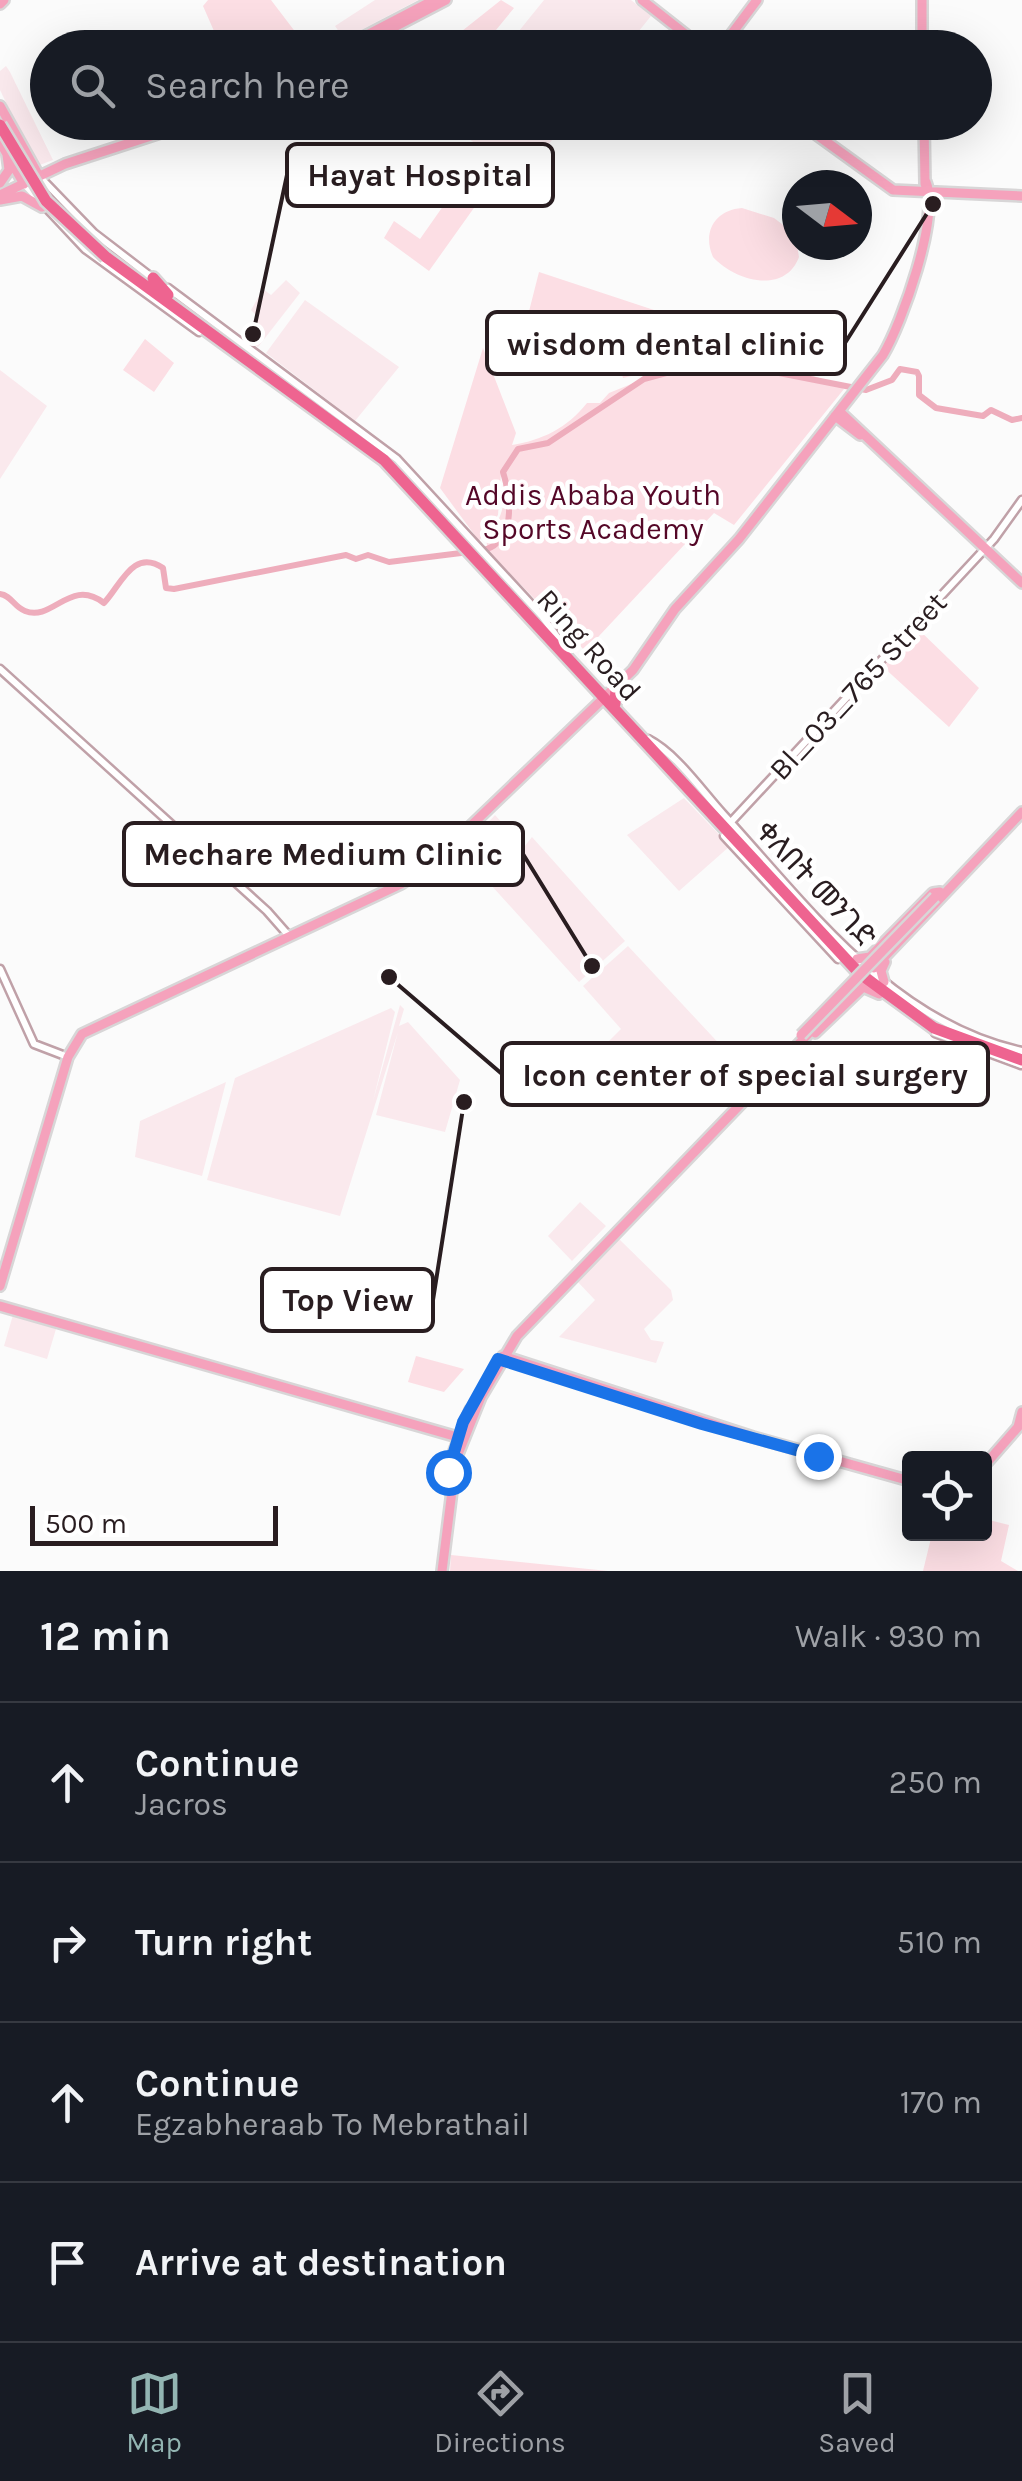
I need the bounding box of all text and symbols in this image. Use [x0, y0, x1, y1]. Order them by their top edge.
search box [30, 30, 992, 140]
icon: search [65, 58, 120, 113]
text: Search here [145, 63, 349, 108]
callout: Hayat Hospital [287, 144, 553, 206]
text: Hayat Hospital [307, 157, 533, 194]
north arrow [782, 170, 872, 260]
callout: wisdom dental clinic [487, 312, 845, 374]
text: wisdom dental clinic [507, 326, 825, 363]
park label: Addis Ababa Youth Sports Academy [465, 477, 721, 547]
street label: Ring Road [529, 581, 649, 709]
street label: Bl_03_765 Street [762, 585, 954, 787]
street label: ቀለበት መንገድ [748, 813, 884, 955]
callout: Mechare Medium Clinic [124, 823, 523, 885]
text: Mechare Medium Clinic [143, 836, 503, 873]
callout: Icon center of special surgery [502, 1043, 988, 1105]
text: Icon center of special surgery [522, 1057, 968, 1094]
callout: Top View [262, 1269, 433, 1331]
text: Top View [283, 1282, 413, 1319]
route end [796, 1434, 842, 1480]
route start [426, 1450, 472, 1496]
map controls [902, 1451, 992, 1541]
button: locate [902, 1451, 992, 1541]
scale bar [30, 1501, 278, 1546]
text: 500 m [45, 1507, 127, 1540]
text: 12 min [40, 1611, 171, 1661]
text: Walk · 930 m [795, 1618, 982, 1655]
text: Continue [135, 1741, 299, 1786]
icon: ahead [40, 1755, 95, 1810]
text: 250 m [889, 1764, 982, 1801]
text: Jacros [135, 1786, 228, 1823]
icon: right [40, 1915, 95, 1970]
text: Turn right [135, 1920, 312, 1965]
text: 510 m [897, 1924, 982, 1961]
text: Continue [135, 2061, 299, 2106]
icon: ahead [40, 2075, 95, 2130]
text: 170 m [900, 2084, 982, 2121]
text: Egzabheraab To Mebrathail [135, 2106, 530, 2143]
icon: arrive [40, 2235, 95, 2290]
text: Arrive at destination [135, 2240, 507, 2285]
tab: Map [126, 2366, 182, 2459]
tab: Directions [434, 2366, 566, 2459]
tab: Saved [818, 2366, 896, 2459]

